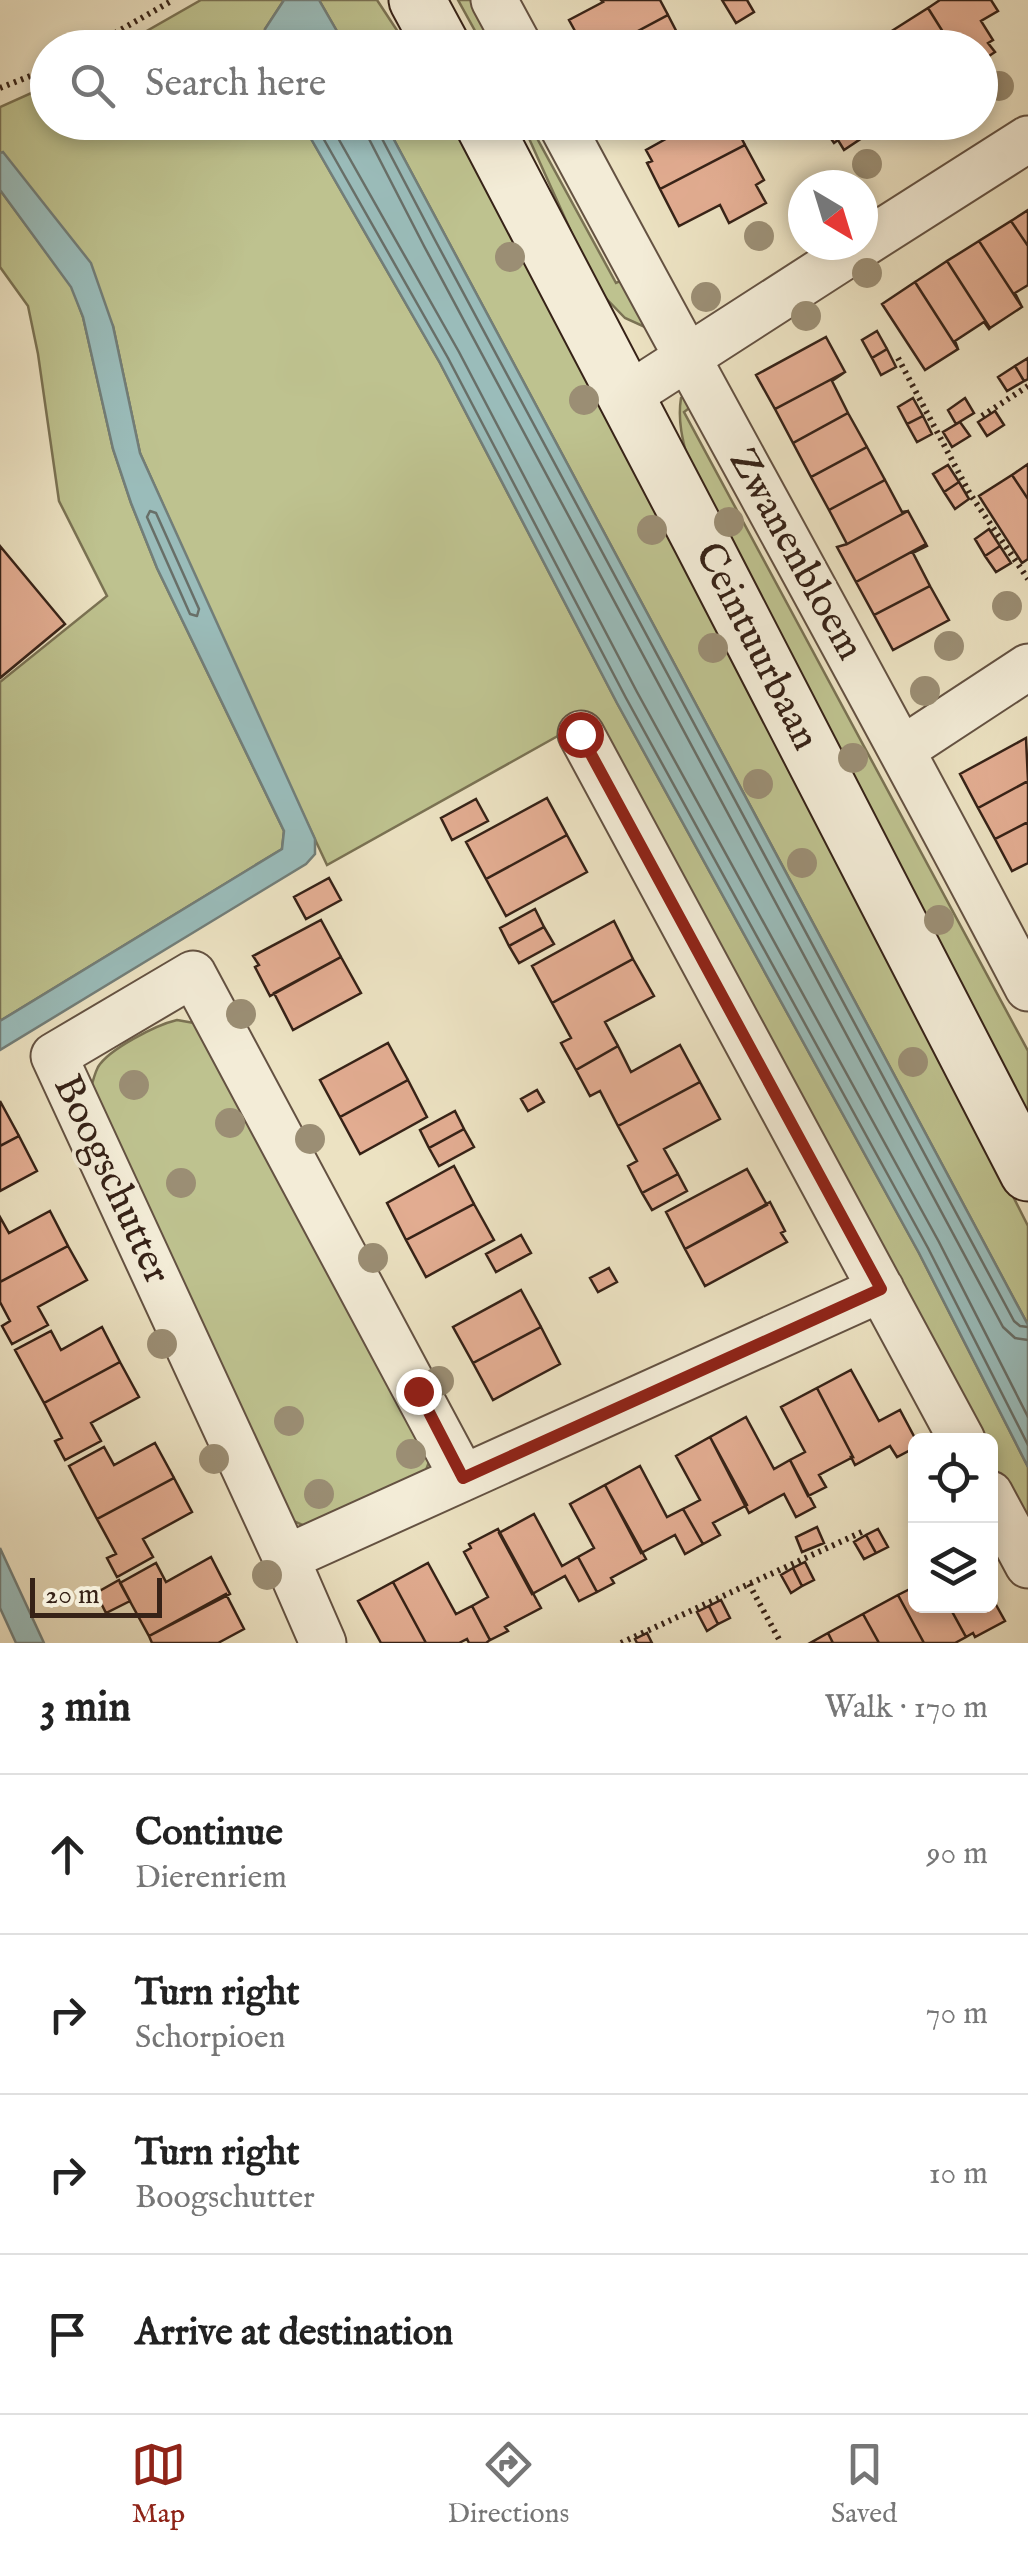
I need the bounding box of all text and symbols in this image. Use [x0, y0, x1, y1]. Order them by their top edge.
search box [30, 30, 998, 140]
icon: search [65, 58, 120, 113]
text: Search here [145, 61, 326, 109]
north arrow [788, 170, 878, 260]
street label: Zwanenbloem [716, 440, 874, 670]
street label: Ceintuurbaan [682, 535, 830, 759]
route start [558, 712, 604, 758]
street label: Boogschutter [40, 1067, 182, 1293]
route end [396, 1369, 442, 1415]
map controls [908, 1433, 998, 1613]
button: locate [908, 1433, 998, 1523]
button: layers [908, 1523, 998, 1613]
scale bar [30, 1573, 162, 1618]
text: 20 m [45, 1578, 100, 1613]
text: 3 min [40, 1682, 131, 1735]
text: Walk · 170 m [824, 1688, 988, 1729]
text: Continue [135, 1810, 283, 1858]
icon: ahead [40, 1827, 95, 1882]
text: 90 m [927, 1834, 988, 1875]
text: Dierenriem [135, 1858, 287, 1899]
text: Turn right [135, 1970, 299, 2018]
icon: right [40, 1987, 95, 2042]
text: 70 m [926, 1994, 988, 2035]
text: Schorpioen [135, 2018, 286, 2059]
text: Turn right [135, 2130, 299, 2178]
icon: right [40, 2147, 95, 2202]
text: 10 m [929, 2154, 988, 2195]
text: Boogschutter [135, 2178, 315, 2219]
icon: arrive [40, 2307, 95, 2362]
text: Arrive at destination [135, 2310, 453, 2358]
tab: Map [131, 2437, 186, 2532]
tab: Directions [447, 2437, 569, 2532]
tab: Saved [831, 2437, 897, 2532]

